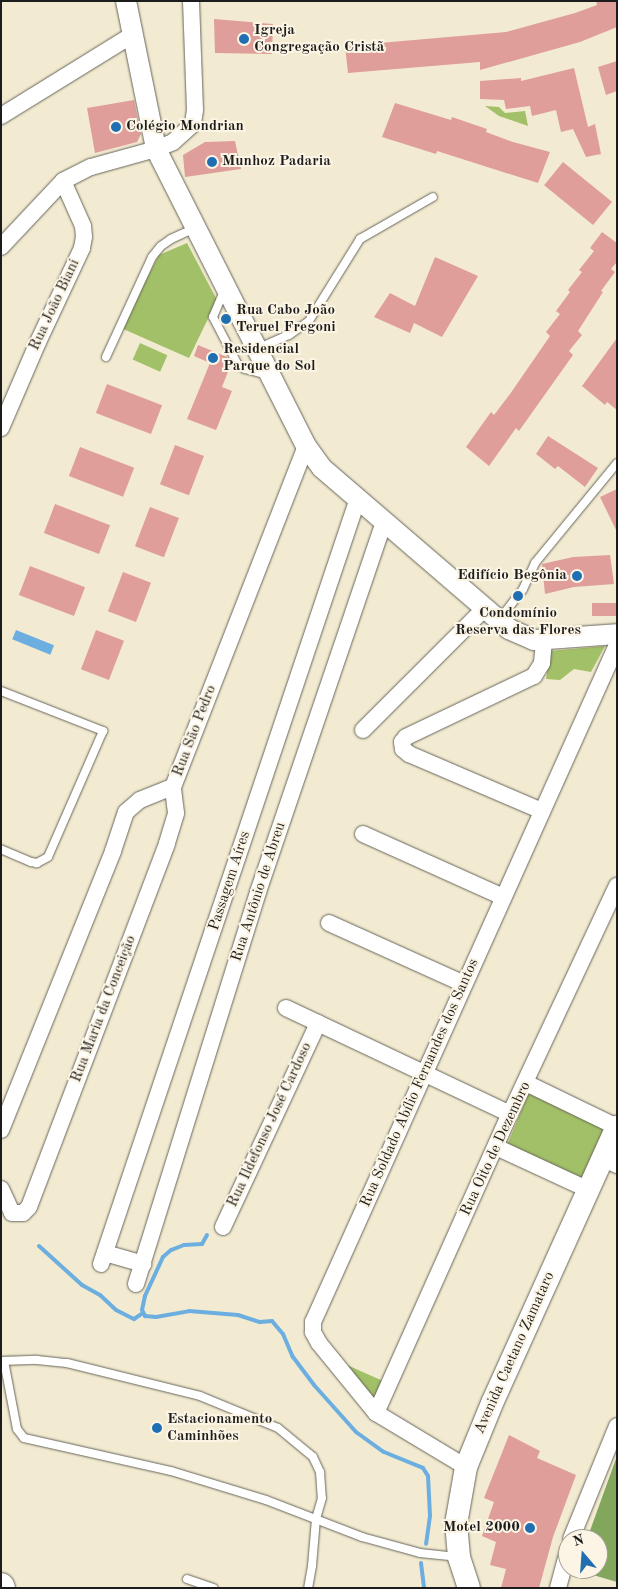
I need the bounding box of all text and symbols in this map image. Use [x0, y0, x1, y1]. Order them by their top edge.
place label: Igreja Congregação Cristã [254, 21, 384, 56]
marker: Igreja Congregação Cristã [238, 33, 250, 45]
place label: Colégio Mondrian [126, 118, 244, 136]
marker: Colégio Mondrian [110, 121, 122, 133]
place label: Munhoz Padaria [222, 153, 331, 171]
marker: Munhoz Padaria [206, 156, 218, 168]
street label: Rua João Biani [26, 256, 84, 354]
place label: Rua Cabo João Teruel Fregoni [236, 301, 336, 336]
marker: Rua Cabo João Teruel Fregoni [220, 313, 232, 325]
place label: Residencial Parque do Sol [223, 340, 316, 375]
marker: Residencial Parque do Sol [207, 352, 219, 364]
place label: Edifício Begônia [457, 567, 567, 585]
marker: Edifício Begônia [571, 570, 583, 582]
marker: Condomínio Reserva das Flores [512, 590, 524, 602]
place label: Condomínio Reserva das Flores [455, 604, 581, 639]
street label: Rua São Pedro [169, 683, 221, 779]
street label: Rua Antônio de Abreu [228, 820, 290, 964]
street label: Passagem Aíres [205, 829, 255, 933]
street label: Rua Maria da Conceição [68, 933, 140, 1085]
street label: Rua Soldado Abílio Fernandes dos Santos [357, 956, 483, 1210]
street label: Rua Ildefonso José Cardoso [224, 1040, 316, 1210]
street label: Rua Oito de Dezembro [457, 1079, 535, 1219]
street label: Avenida Caetano Zamataro [471, 1269, 559, 1437]
place label: Estacionamento Caminhões [167, 1410, 272, 1445]
marker: Estacionamento Caminhões [151, 1422, 163, 1434]
place label: Motel 2000 [443, 1519, 520, 1537]
marker: Motel 2000 [524, 1522, 536, 1534]
north arrow [558, 1529, 608, 1579]
text: N [571, 1532, 586, 1549]

